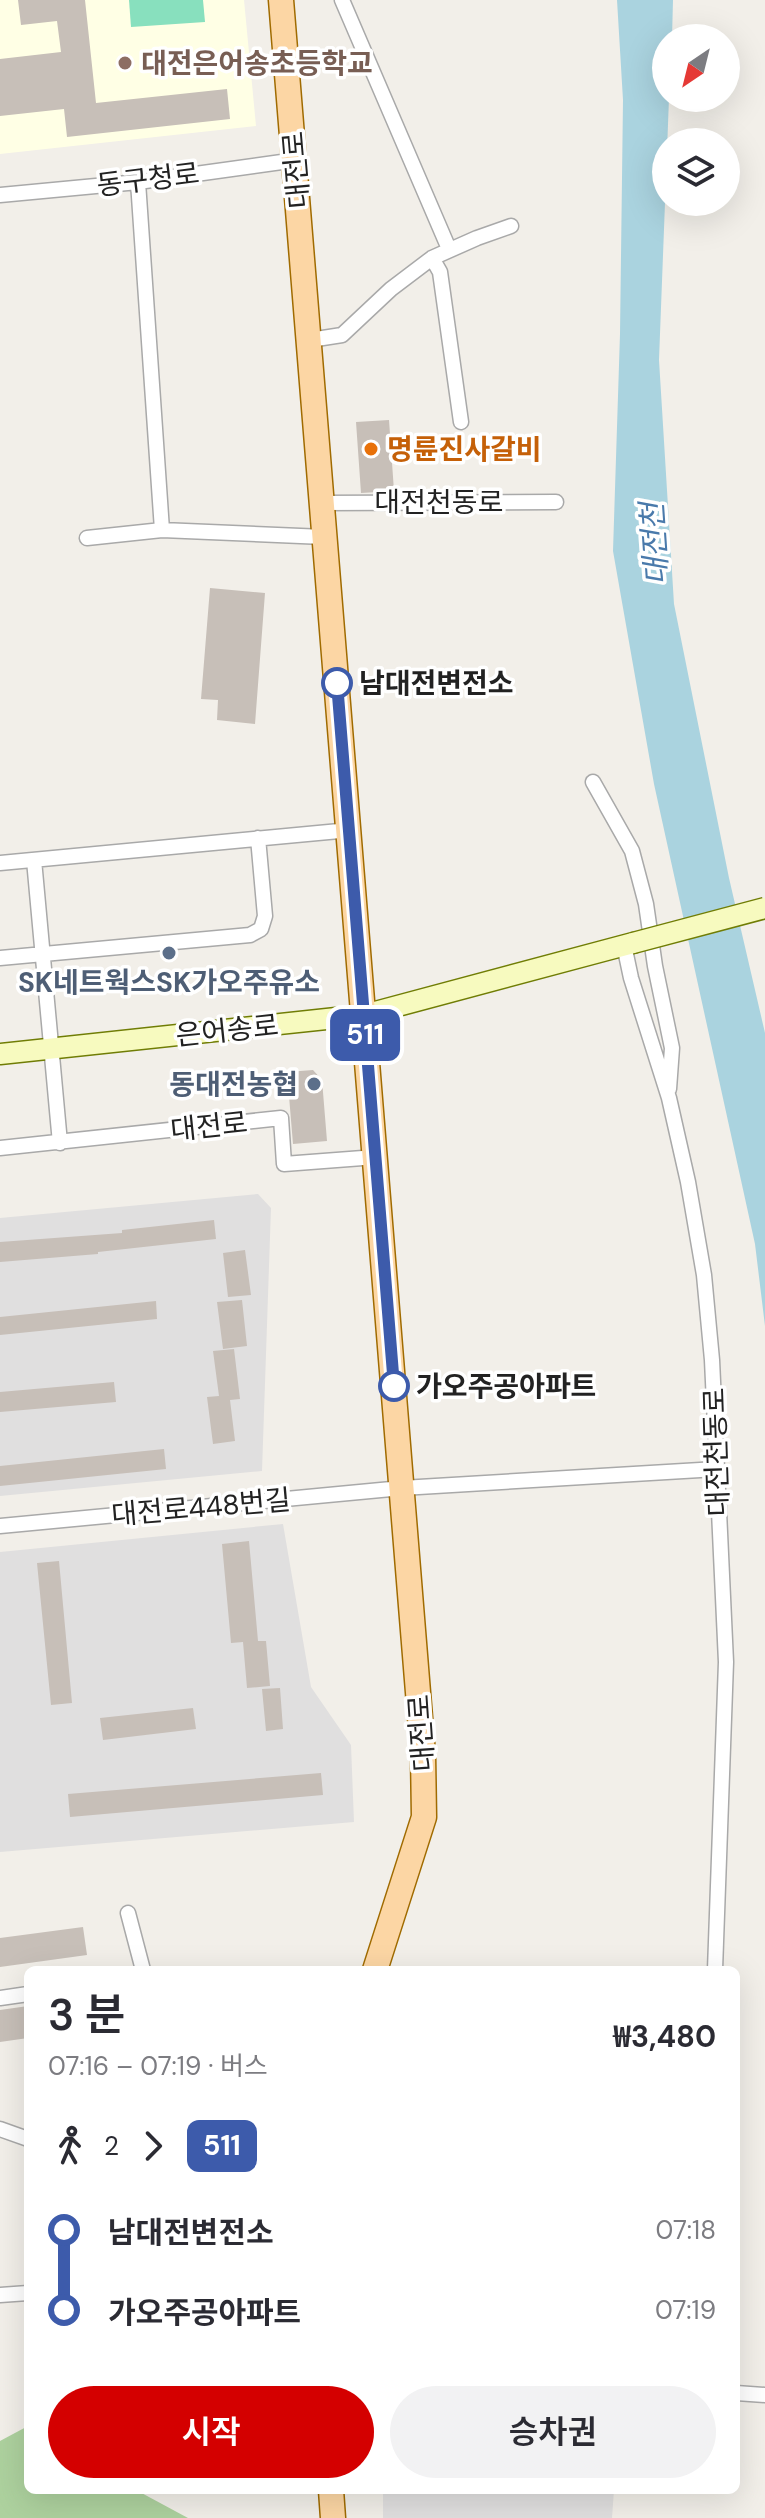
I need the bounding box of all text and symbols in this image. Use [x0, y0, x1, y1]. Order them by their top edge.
north arrow [652, 24, 740, 112]
map controls [652, 24, 740, 216]
place label: 대전은어송초등학교 [141, 45, 373, 82]
marker: 대전은어송초등학교 [116, 54, 134, 72]
button: layers [652, 128, 740, 216]
street label: 대전로 [275, 130, 318, 210]
street label: 동구청로 [95, 155, 201, 204]
place label: 명륜진사갈비 [387, 431, 542, 468]
marker: 명륜진사갈비 [362, 440, 380, 458]
street label: 대전천동로 [375, 484, 503, 521]
water label: 대전천 [632, 498, 677, 587]
place label: 남대전변전소 [359, 665, 514, 702]
marker: 남대전변전소 [322, 668, 352, 698]
marker: SK네트웍스SK가오주유소 [160, 944, 178, 962]
place label: SK네트웍스SK가오주유소 [18, 964, 320, 1001]
street label: 은어송로 [174, 1007, 280, 1054]
line badge: 511 [319, 1009, 411, 1061]
text: 511 [346, 1016, 384, 1053]
place label: 동대전농협 [169, 1066, 298, 1103]
marker: 동대전농협 [305, 1075, 323, 1093]
street label: 대전로 [169, 1104, 249, 1149]
place label: 가오주공아파트 [416, 1368, 596, 1405]
marker: 가오주공아파트 [379, 1371, 409, 1401]
street label: 대전천동로 [696, 1387, 737, 1517]
street label: 대전로448번길 [110, 1481, 292, 1534]
street label: 대전로 [400, 1693, 443, 1773]
text: 3 분 [48, 1986, 126, 2044]
text: ₩3,480 [613, 2017, 716, 2056]
text: 07:16 – 07:19 · 버스 [48, 2049, 268, 2083]
icon: walk [48, 2124, 92, 2168]
icon: forward [131, 2124, 175, 2168]
text: 511 [203, 2127, 241, 2164]
text: 2 [104, 2129, 119, 2163]
text: 남대전변전소 [108, 2213, 274, 2252]
text: 07:18 [656, 2213, 716, 2247]
text: 가오주공아파트 [108, 2293, 301, 2332]
text: 07:19 [655, 2293, 716, 2327]
button: 시작 [48, 2386, 374, 2478]
button: 승차권 [390, 2386, 716, 2478]

